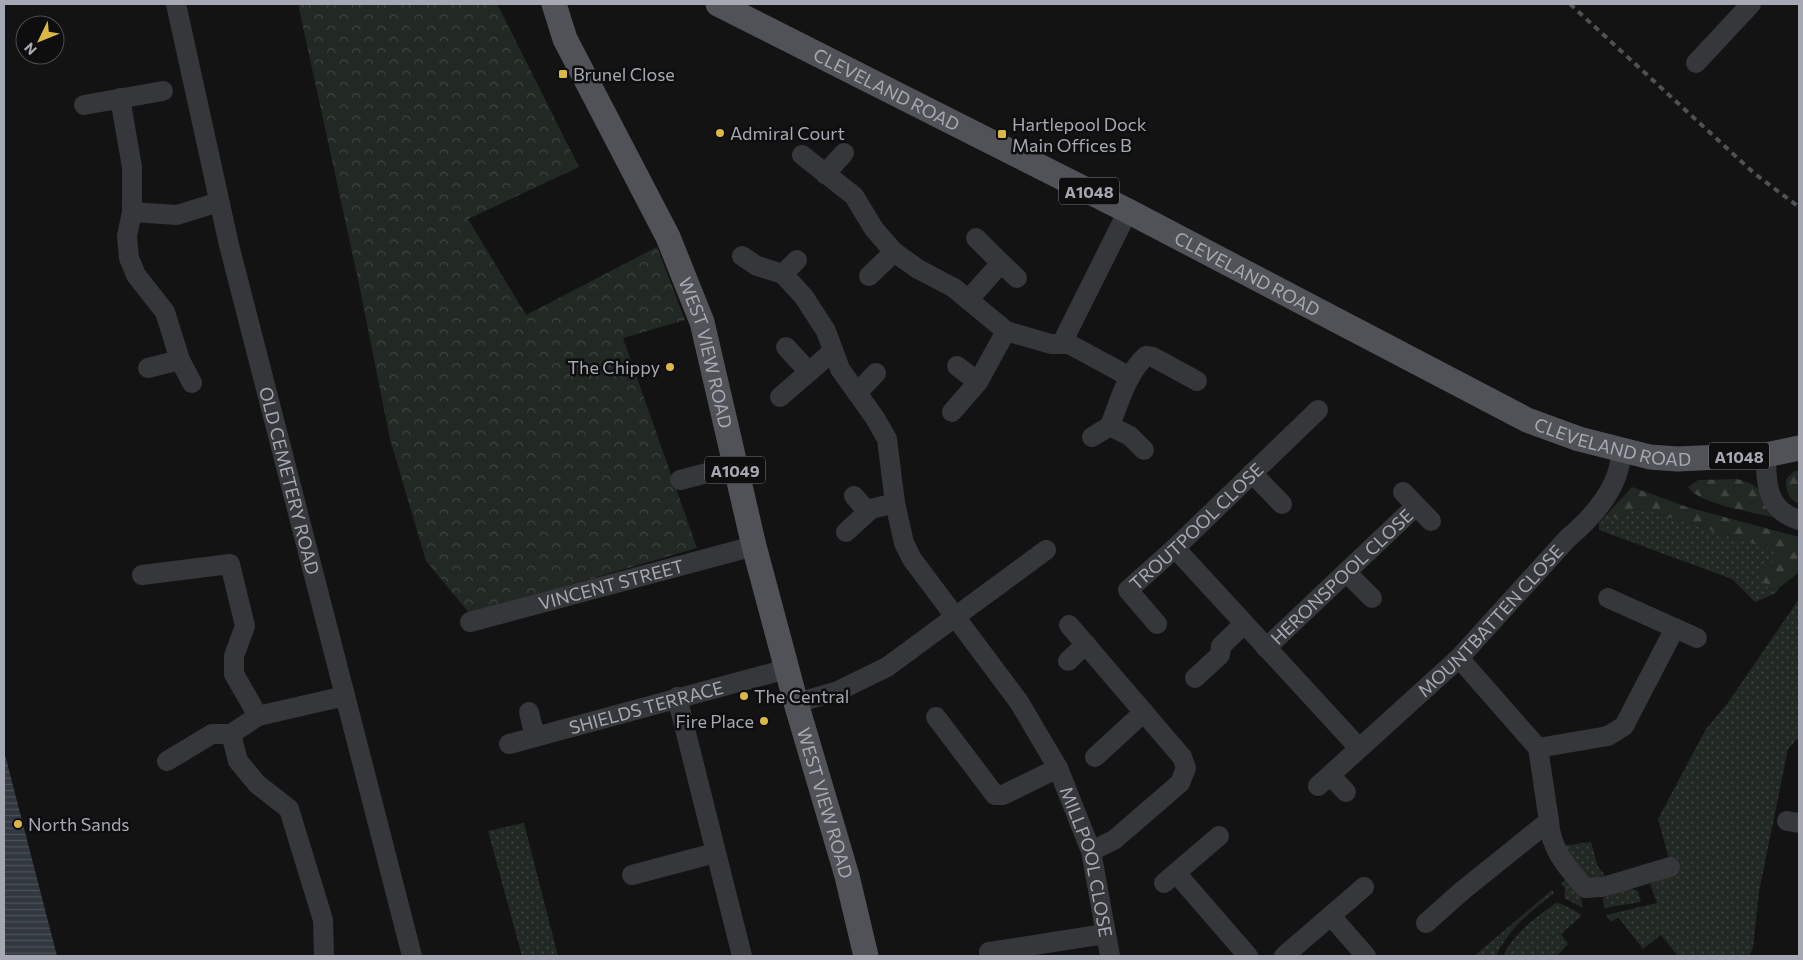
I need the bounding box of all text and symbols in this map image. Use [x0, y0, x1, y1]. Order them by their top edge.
north arrow [15, 15, 65, 65]
text: N [20, 40, 40, 59]
street label: CLEVELAND ROAD [810, 43, 964, 135]
place label: Brunel Close [573, 63, 675, 85]
marker: Brunel Close [557, 68, 569, 80]
place label: Hartlepool Dock Main Offices B [1012, 113, 1147, 156]
place label: Admiral Court [730, 122, 845, 144]
marker: Admiral Court [714, 127, 726, 139]
marker: Hartlepool Dock Main Offices B [996, 128, 1008, 140]
road number: A1048 [1059, 178, 1119, 205]
street label: CLEVELAND ROAD [1171, 226, 1324, 321]
street label: WEST VIEW ROAD [674, 274, 737, 430]
place label: The Chippy [568, 356, 660, 378]
marker: The Chippy [664, 361, 676, 373]
street label: OLD CEMETERY ROAD [255, 384, 324, 577]
street label: CLEVELAND ROAD [1531, 413, 1692, 470]
road number: A1048 [1709, 442, 1769, 470]
road number: A1049 [705, 456, 765, 484]
street label: TROUTPOOL CLOSE [1125, 458, 1268, 595]
street label: HERONSPOOL CLOSE [1266, 504, 1417, 649]
street label: MOUNTBATTEN CLOSE [1413, 540, 1568, 701]
street label: VINCENT STREET [536, 554, 686, 614]
street label: SHIELDS TERRACE [567, 676, 726, 738]
place label: The Central [754, 685, 849, 707]
marker: The Central [738, 690, 750, 702]
place label: Fire Place [676, 710, 754, 732]
marker: Fire Place [758, 715, 770, 727]
street label: WEST VIEW ROAD [793, 725, 858, 881]
street label: MILLPOOL CLOSE [1055, 783, 1117, 939]
place label: North Sands [28, 813, 130, 835]
marker: North Sands [12, 818, 24, 830]

